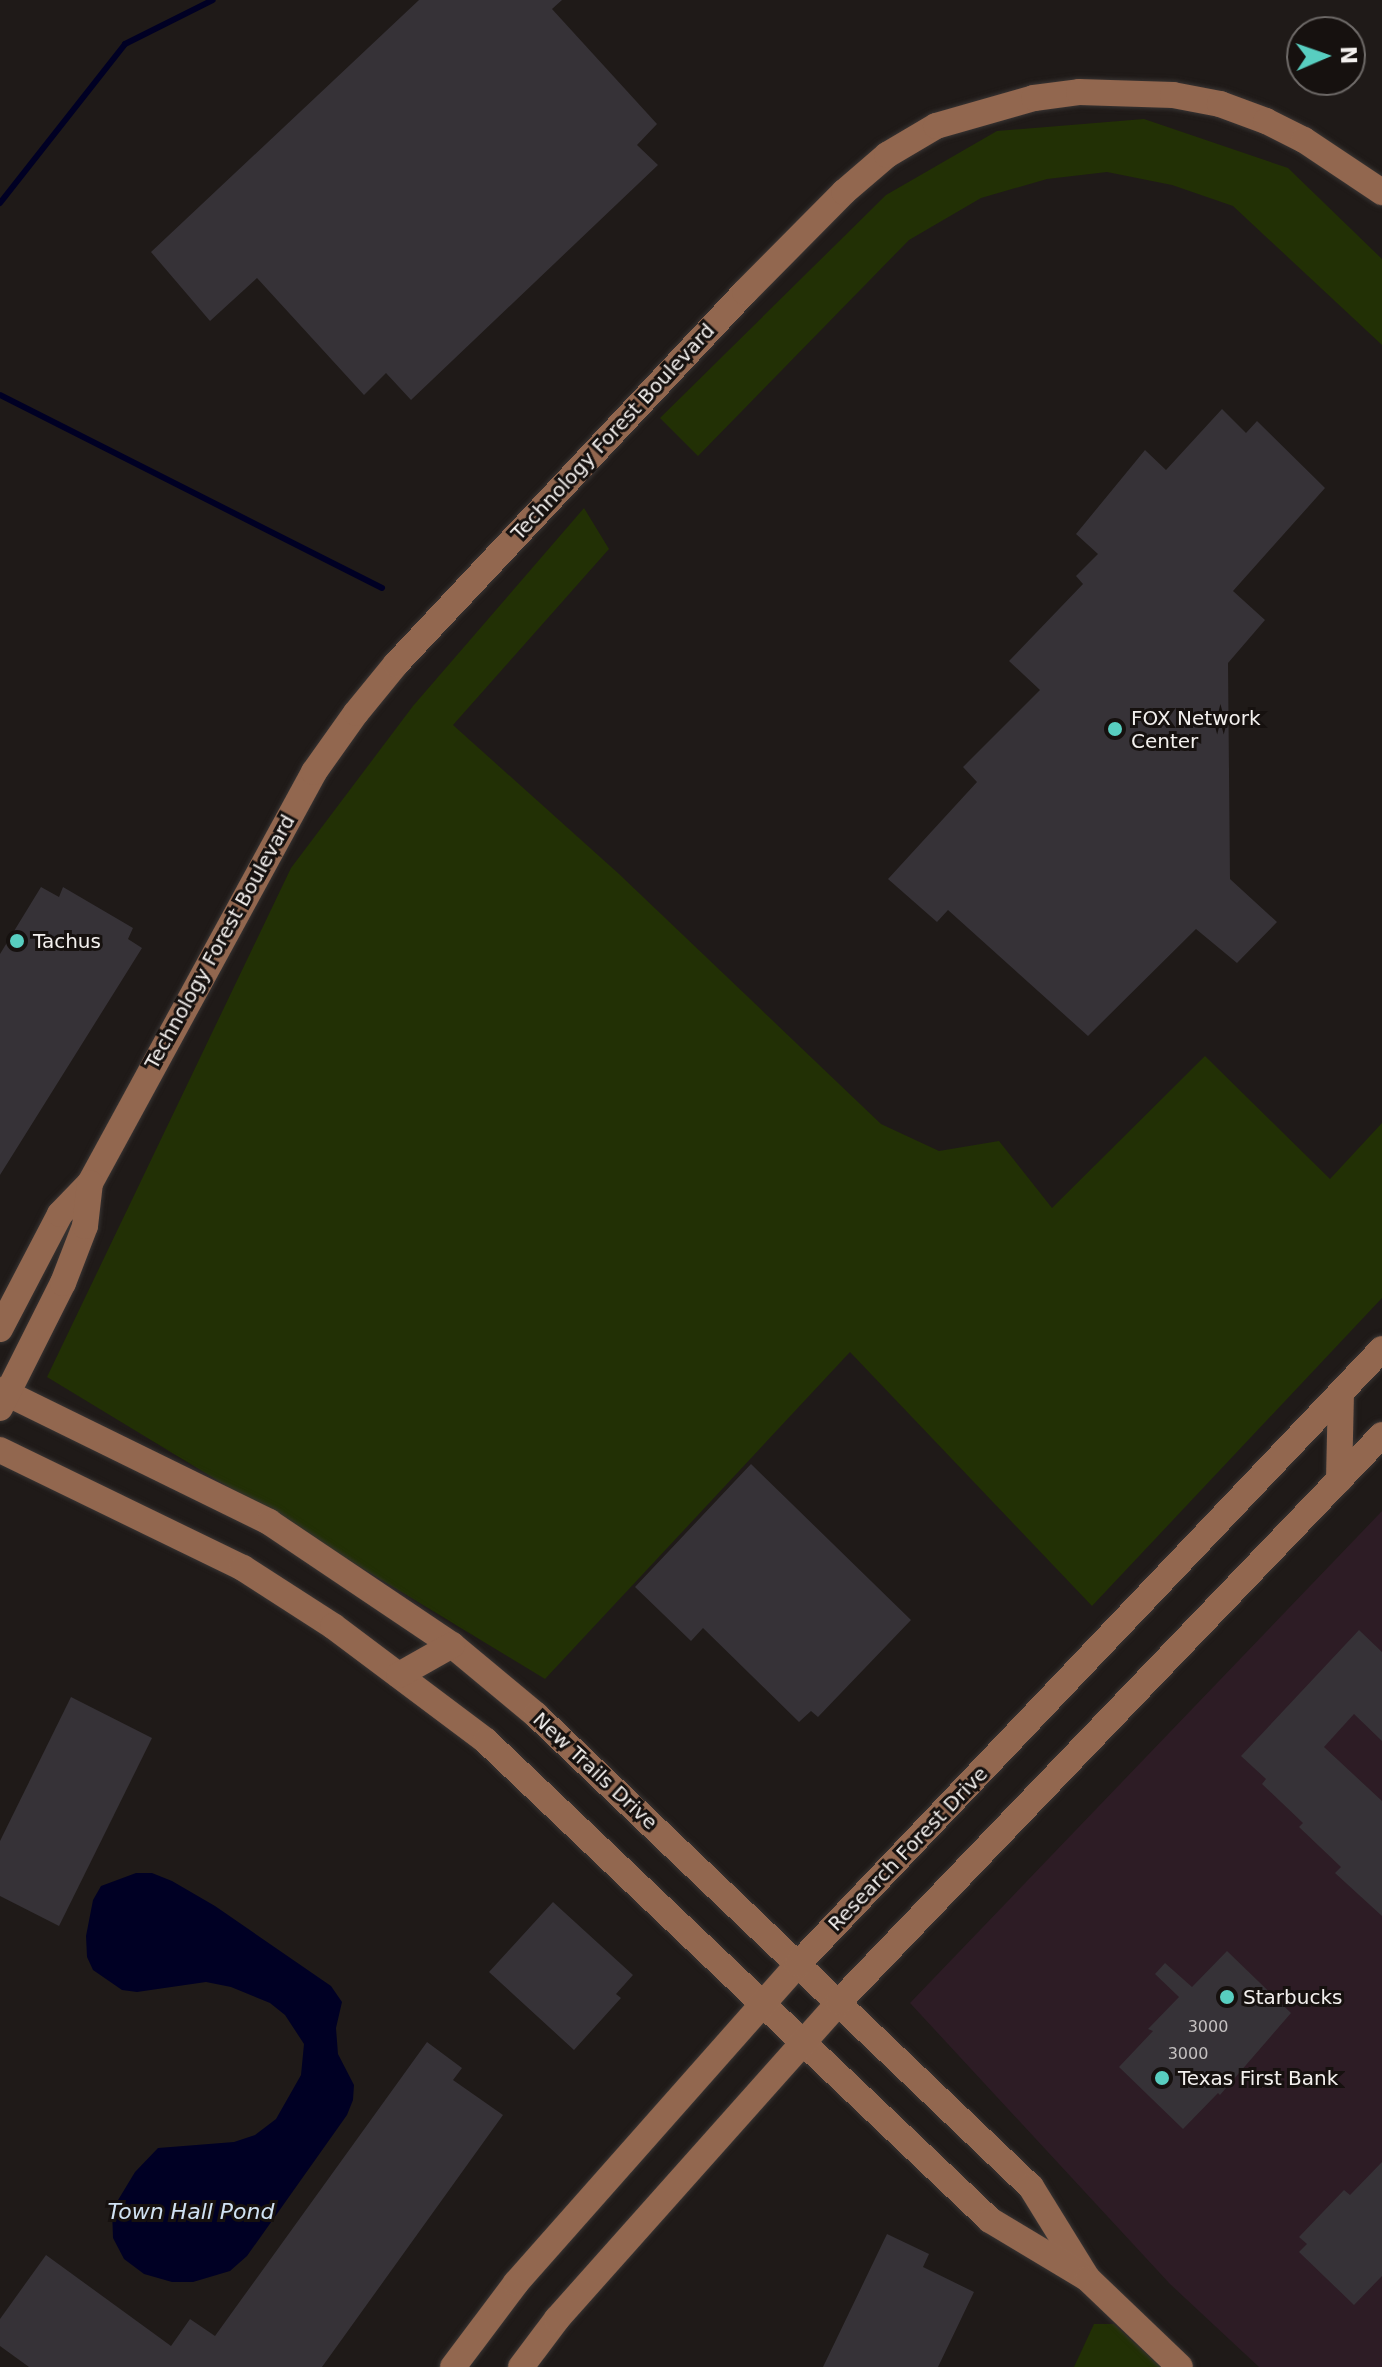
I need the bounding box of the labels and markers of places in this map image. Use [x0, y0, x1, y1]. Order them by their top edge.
place label: FOX Network Center [1131, 706, 1261, 753]
marker: FOX Network Center [1106, 720, 1124, 738]
place label: Tachus [33, 929, 101, 953]
marker: Tachus [8, 932, 26, 950]
place label: Starbucks [1243, 1985, 1342, 2009]
marker: Starbucks [1218, 1988, 1236, 2006]
place label: Texas First Bank [1178, 2066, 1338, 2090]
marker: Texas First Bank [1153, 2069, 1171, 2087]

